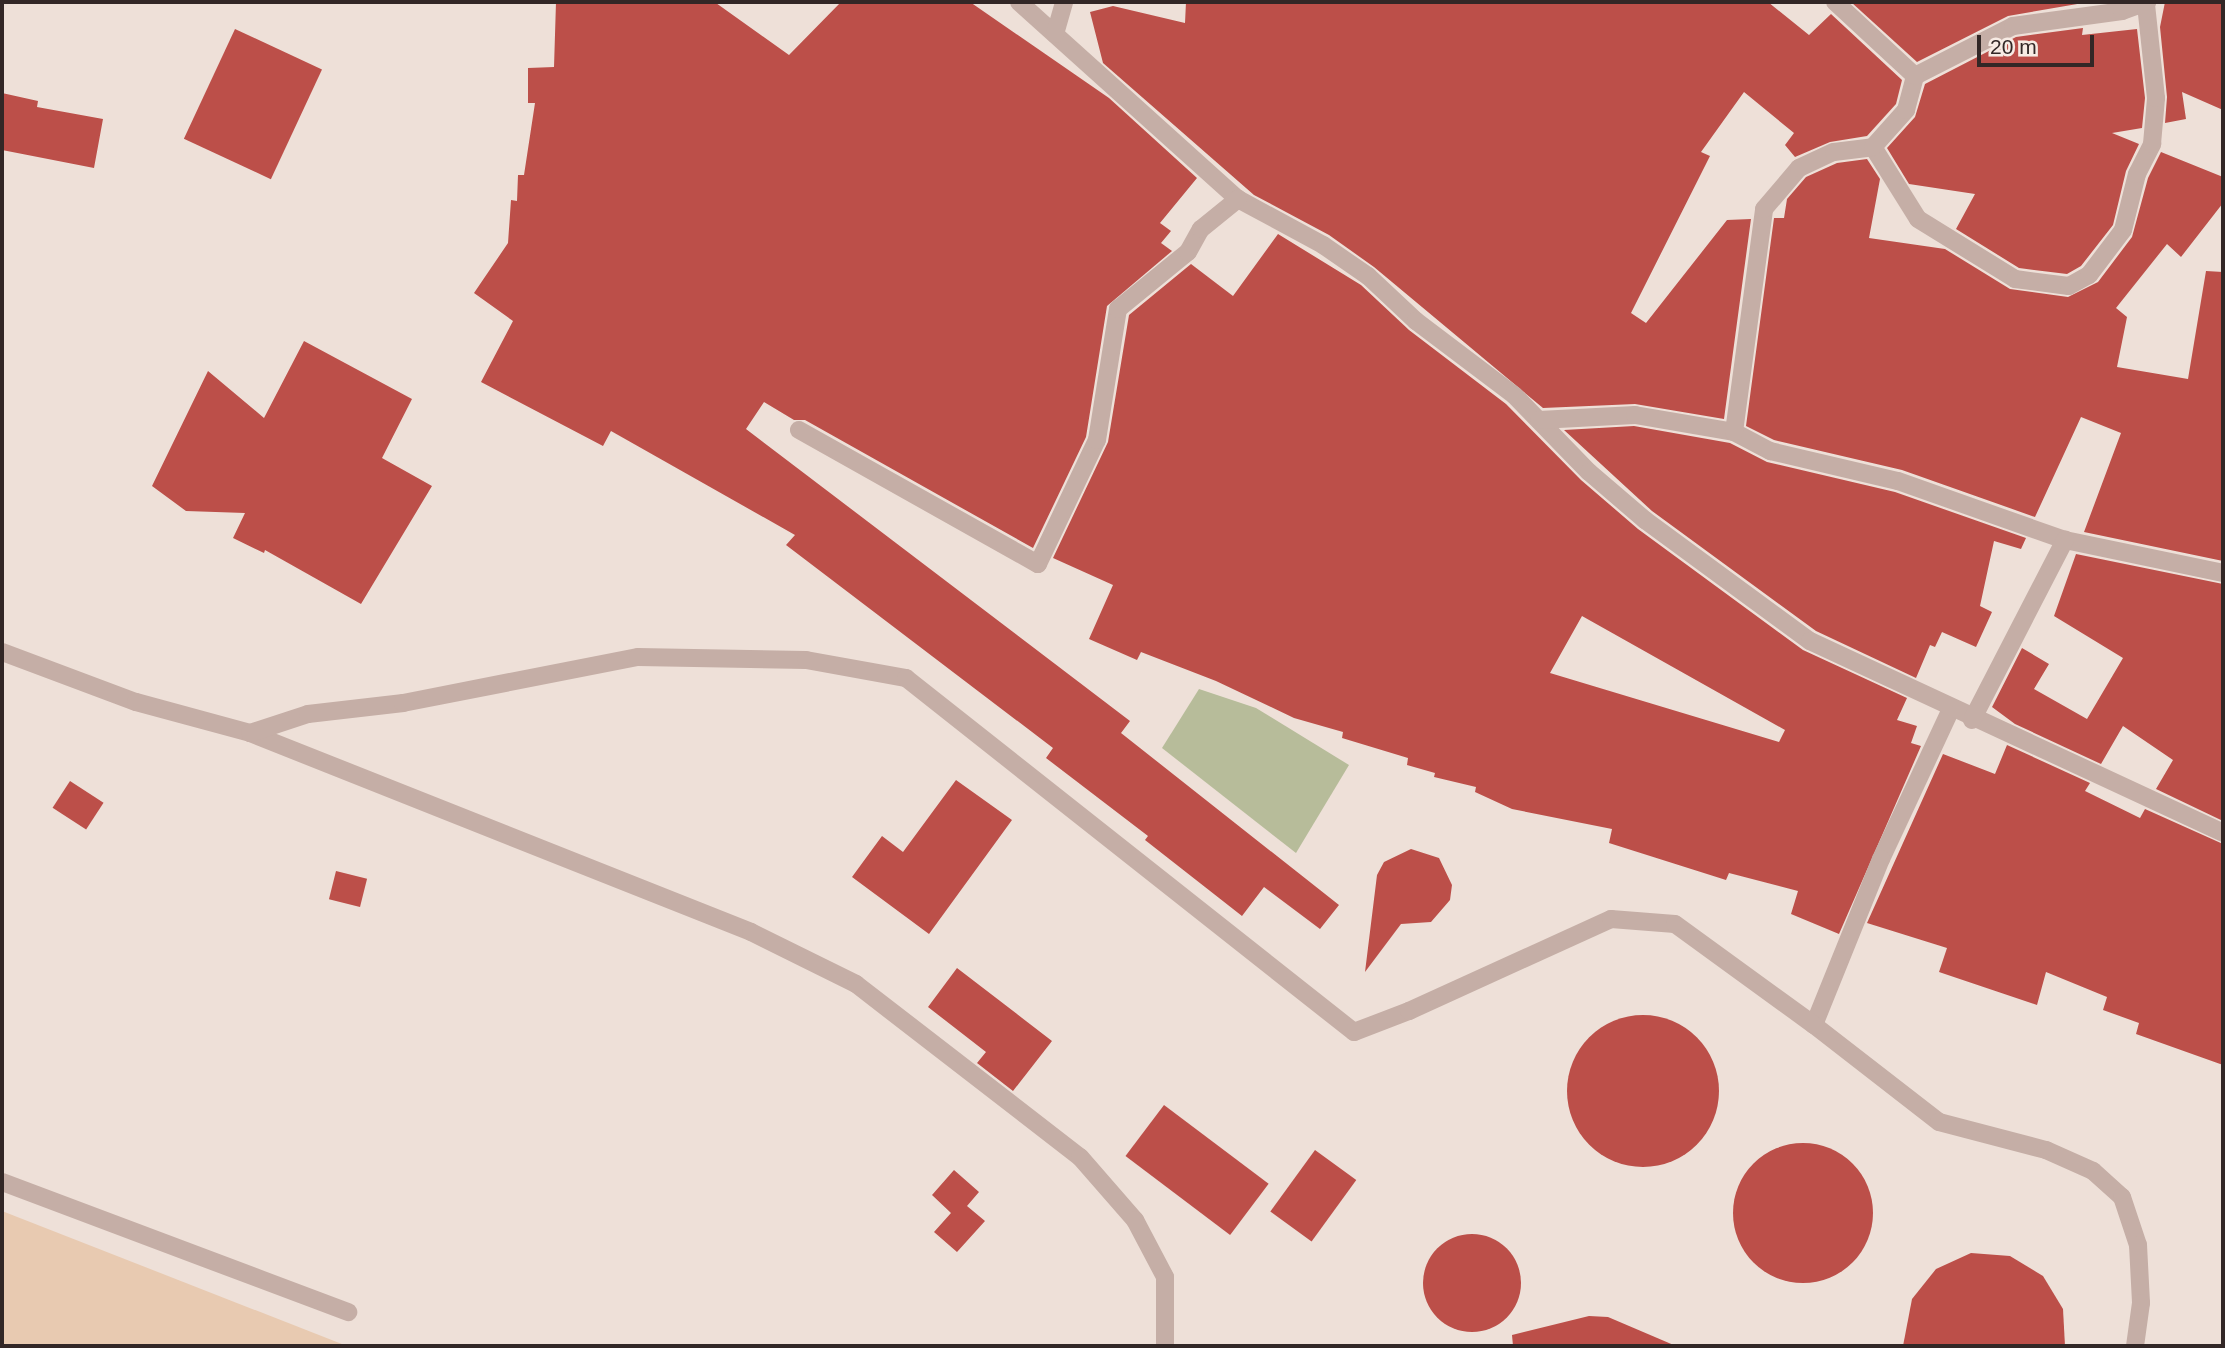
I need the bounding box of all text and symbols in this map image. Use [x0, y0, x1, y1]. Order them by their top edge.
scale bar [1980, 21, 2097, 65]
text: 20 m [1990, 35, 2037, 58]

